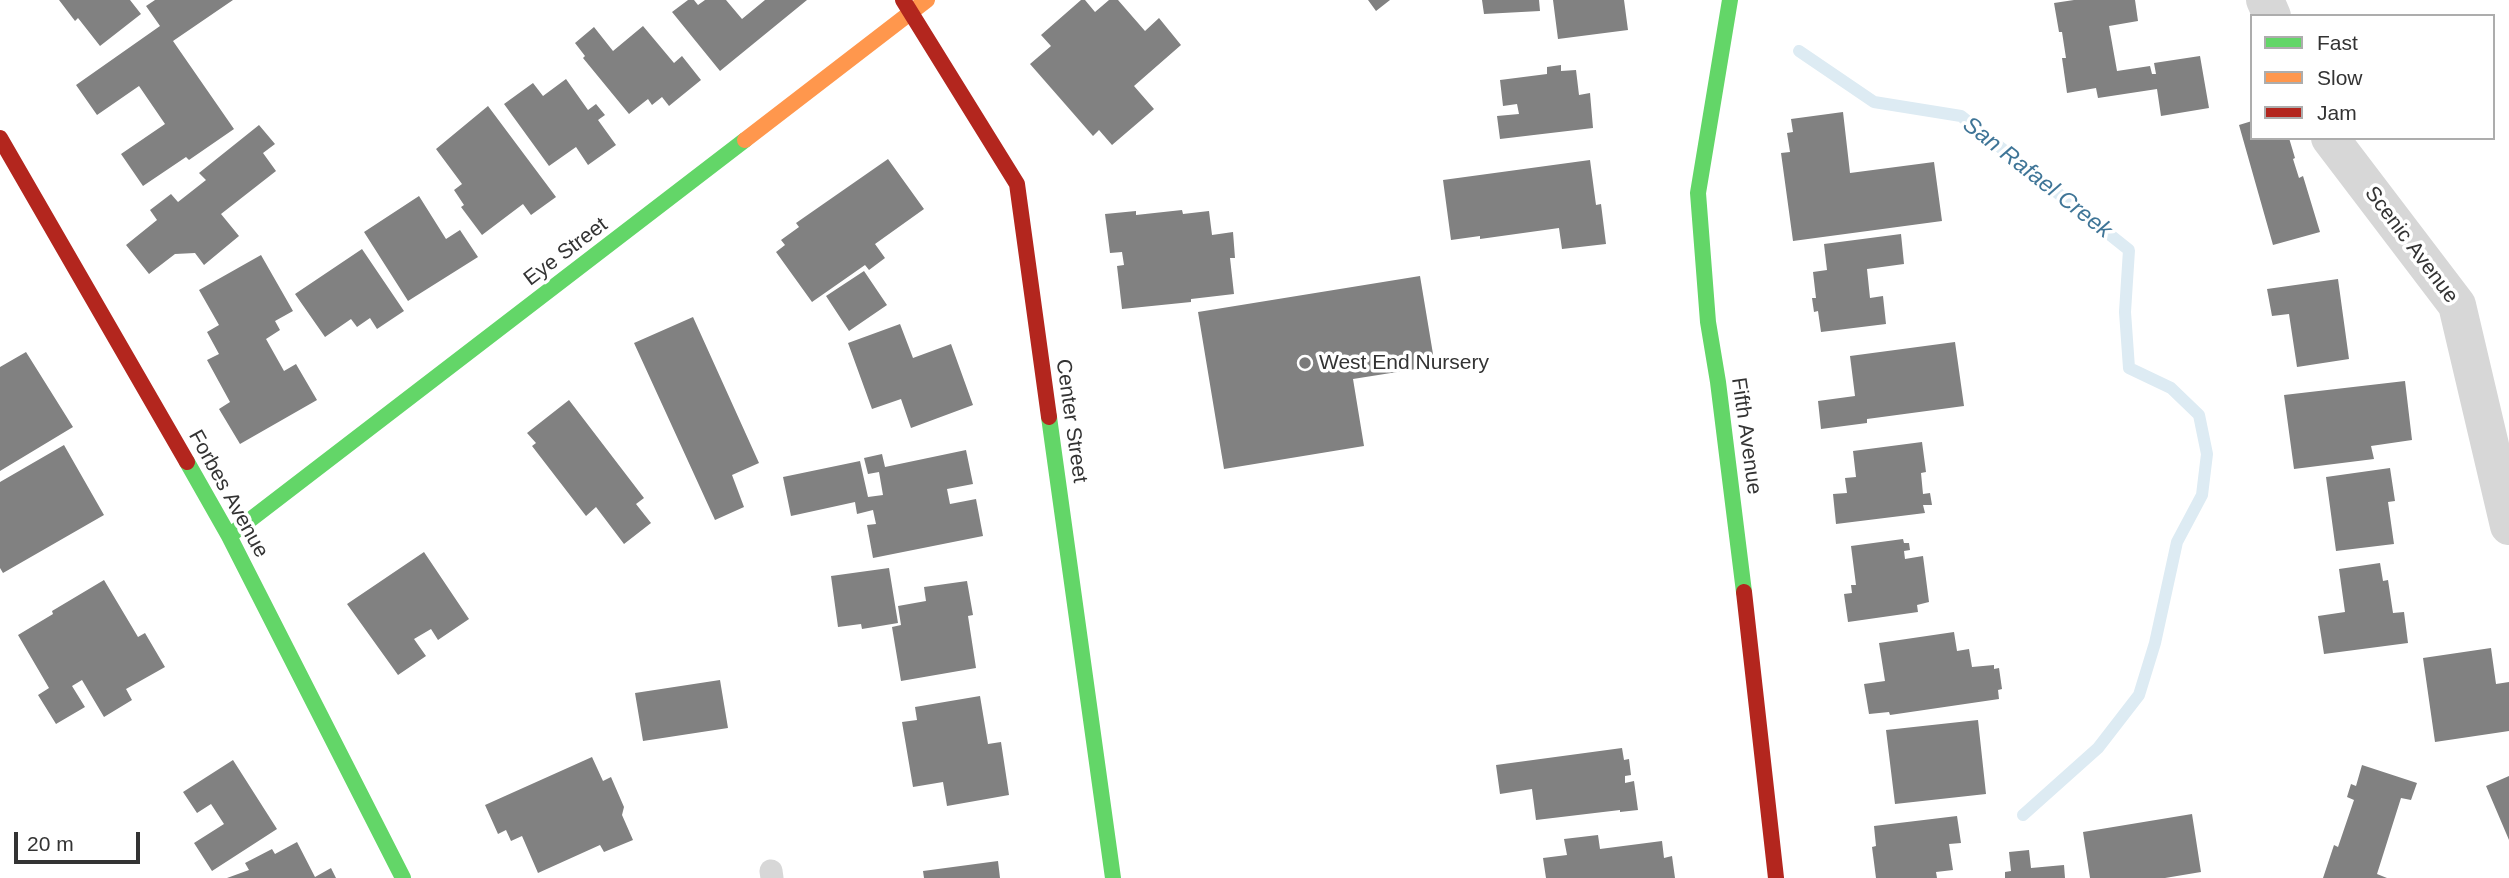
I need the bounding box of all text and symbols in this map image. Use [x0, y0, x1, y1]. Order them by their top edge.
legend [2250, 14, 2495, 140]
text: Fast [2317, 31, 2358, 54]
text: Slow [2317, 66, 2363, 89]
text: Jam [2317, 101, 2357, 124]
water label: San Rafael Creek [1957, 111, 2117, 245]
street label: Scenic Avenue [2359, 182, 2463, 308]
street label: Eye Street [519, 212, 613, 292]
place label: West End Nursery [1319, 350, 1489, 376]
marker: West End Nursery [1297, 355, 1313, 371]
street label: Center Street [1050, 357, 1092, 485]
street label: Fifth Avenue [1725, 376, 1767, 496]
street label: Forbes Avenue [183, 426, 273, 562]
scale bar [18, 818, 144, 862]
text: 20 m [27, 832, 74, 855]

